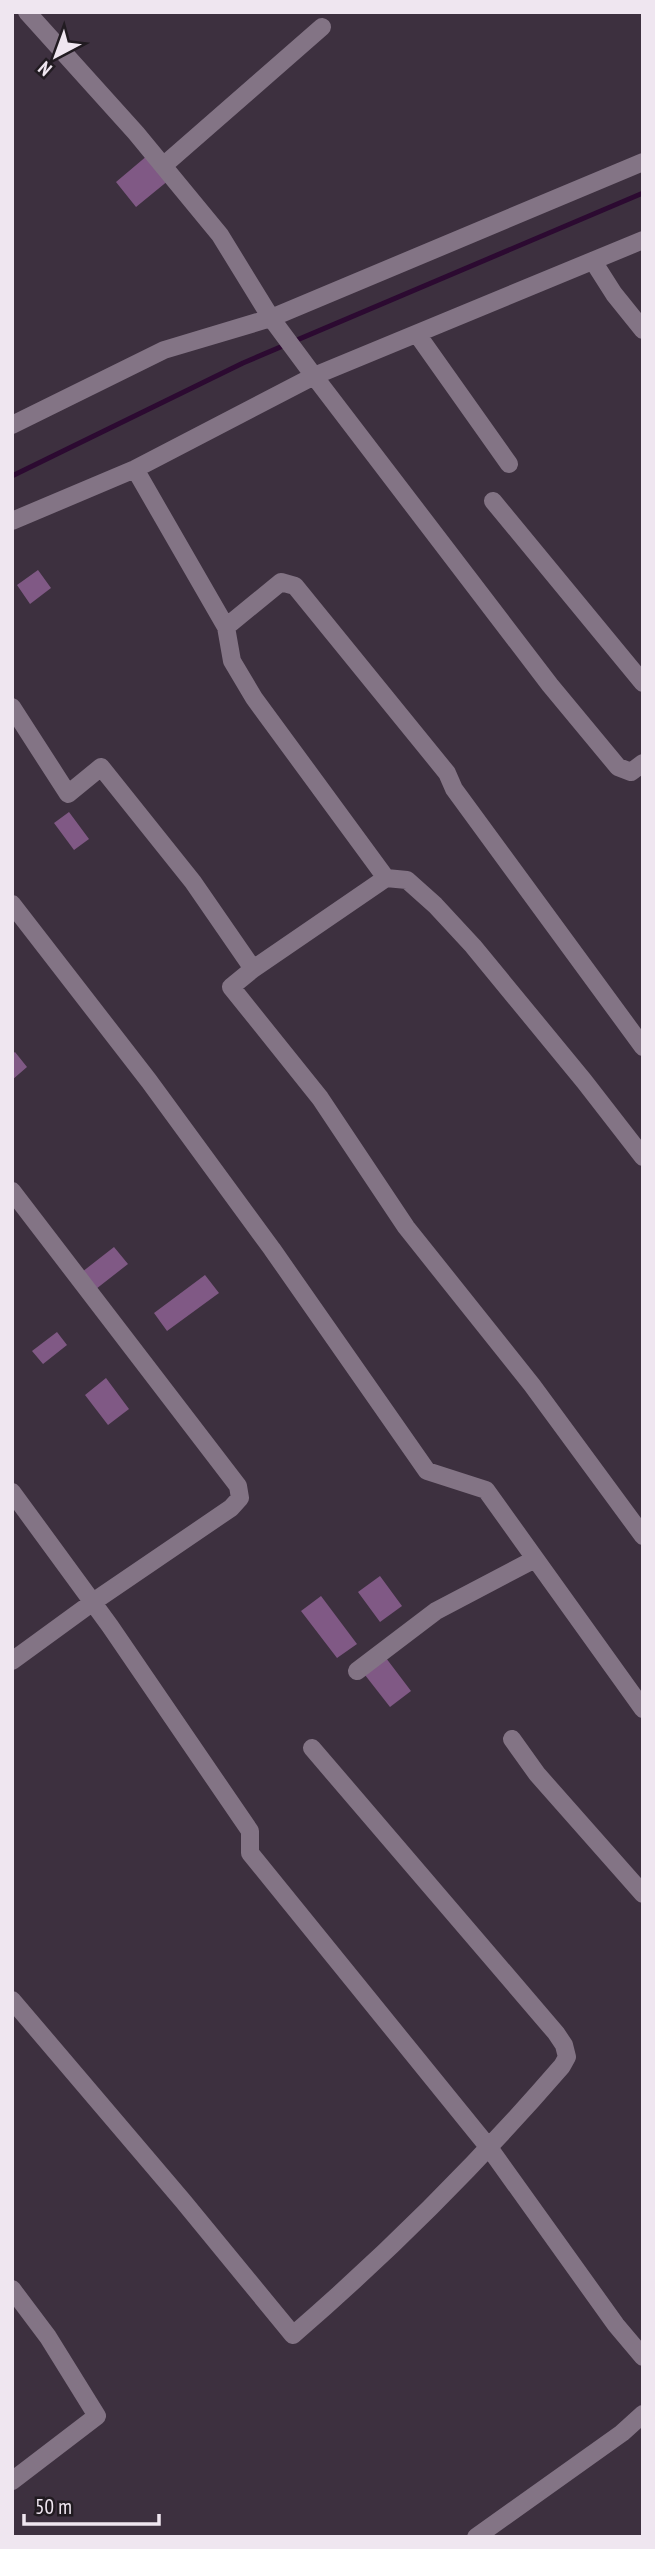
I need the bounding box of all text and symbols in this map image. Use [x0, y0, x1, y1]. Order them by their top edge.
north arrow [21, 21, 91, 91]
text: N [33, 56, 57, 81]
scale bar [24, 2482, 159, 2526]
text: 50 m [35, 2493, 72, 2520]

